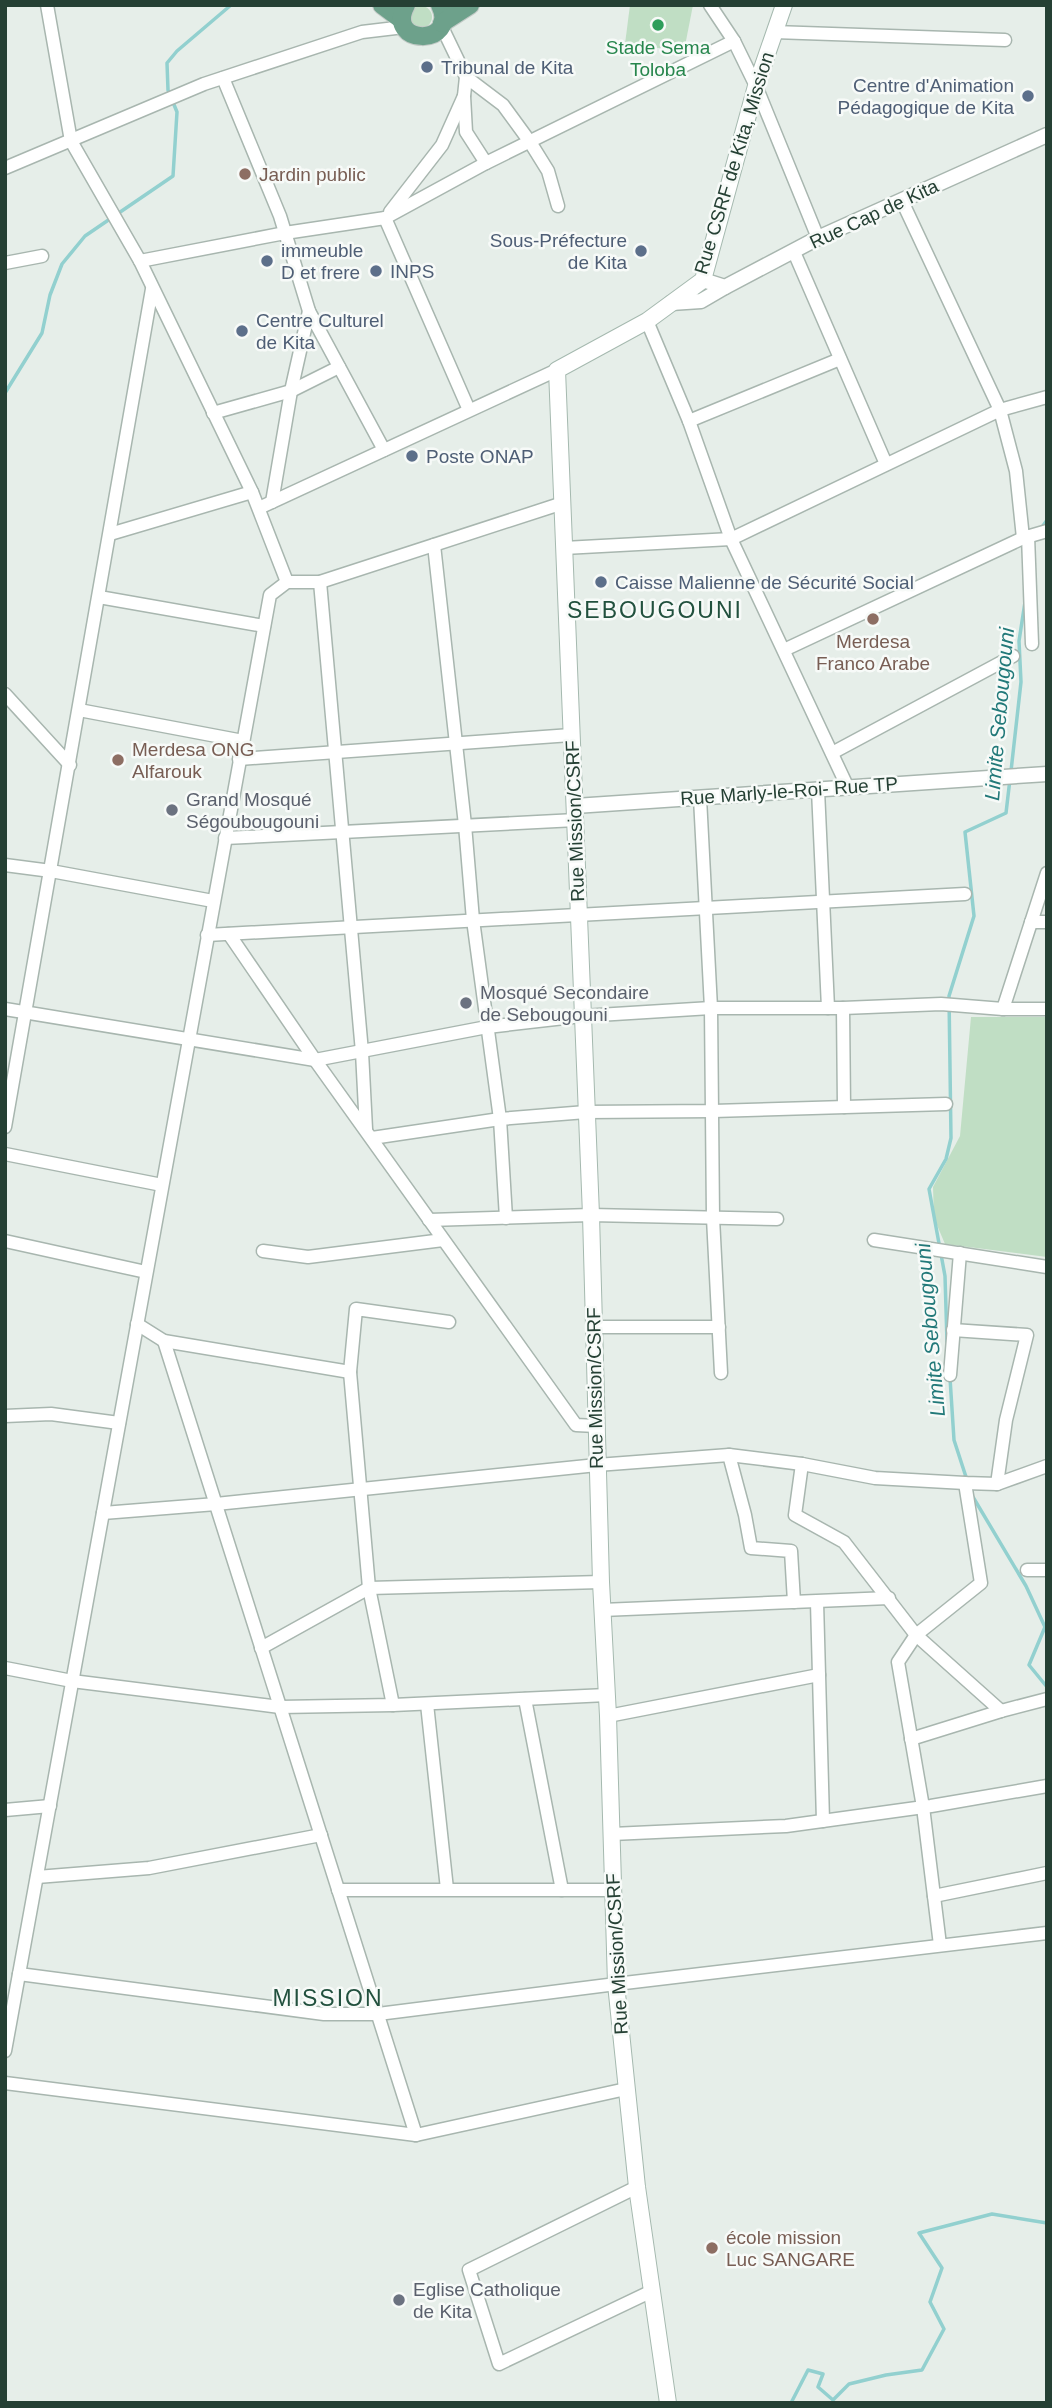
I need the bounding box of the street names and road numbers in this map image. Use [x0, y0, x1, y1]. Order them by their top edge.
street label: Rue CSRF de Kita, Mission [690, 49, 778, 277]
street label: Rue Cap de Kita [806, 175, 942, 253]
street label: Rue Mission/CSRF [562, 740, 588, 902]
street label: Rue Marly-le-Roi- Rue TP [679, 773, 899, 809]
street label: Rue Mission/CSRF [583, 1307, 607, 1469]
street label: Rue Mission/CSRF [602, 1873, 632, 2035]

